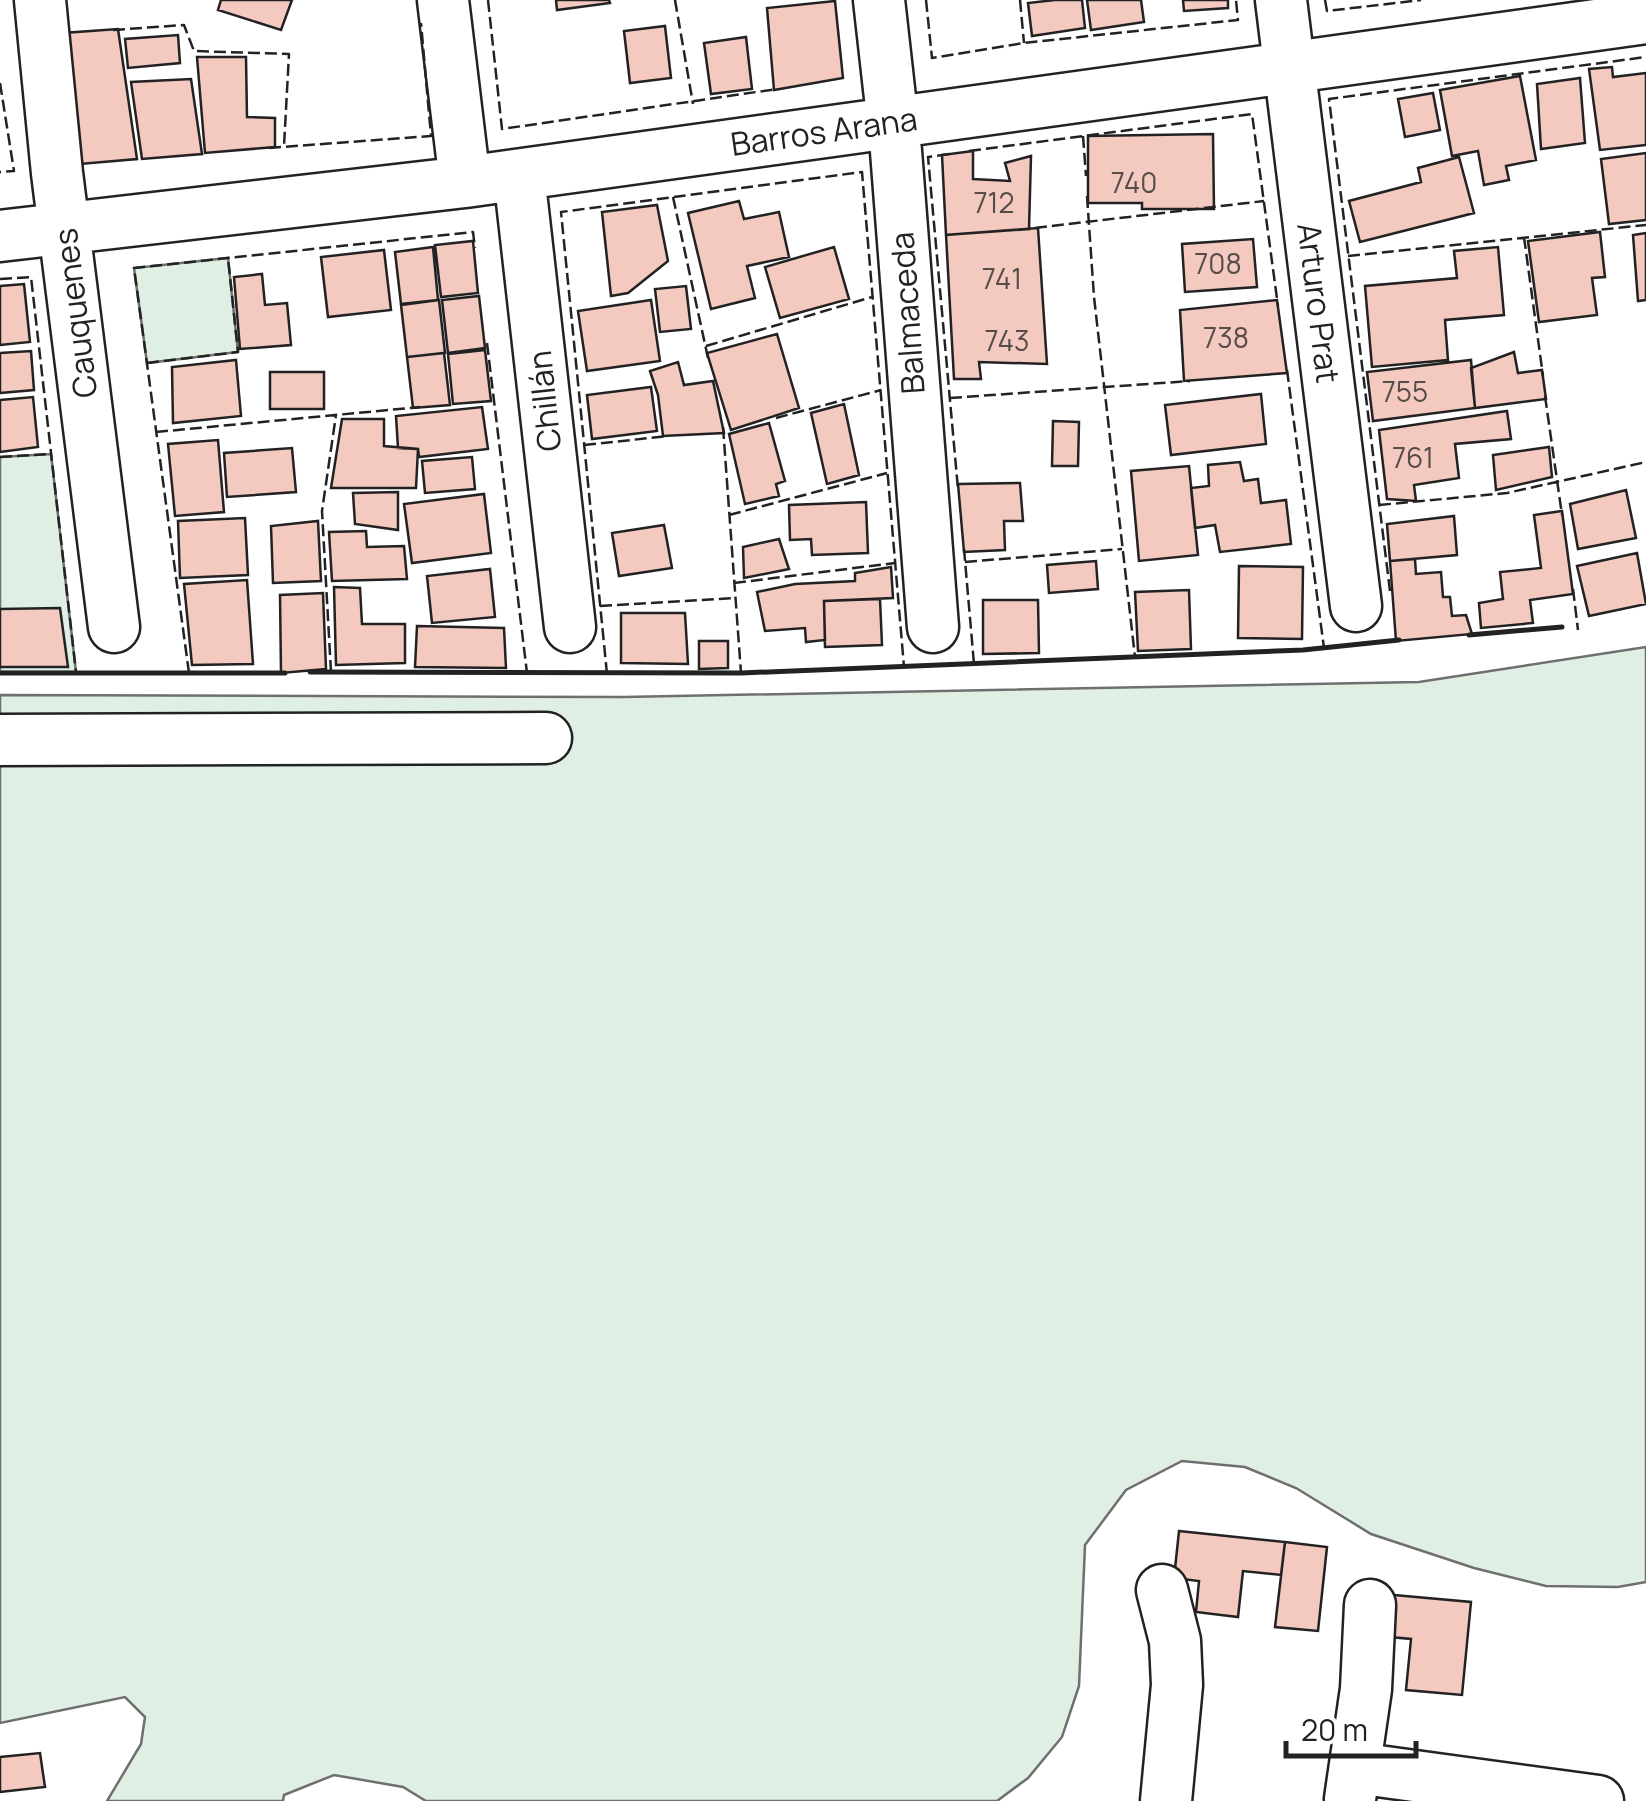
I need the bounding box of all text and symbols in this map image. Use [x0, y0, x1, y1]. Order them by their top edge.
street label: Barros Arana [728, 96, 920, 166]
house number: 740 [1111, 163, 1157, 201]
house number: 712 [974, 183, 1014, 221]
street label: Arturo Prat [1287, 220, 1351, 385]
street label: Cauquenes [43, 226, 107, 400]
street label: Balmaceda [879, 231, 935, 396]
house number: 708 [1194, 244, 1242, 282]
house number: 741 [982, 259, 1022, 297]
house number: 738 [1203, 318, 1249, 356]
house number: 743 [985, 321, 1029, 359]
street label: Chillán [517, 349, 571, 454]
house number: 755 [1382, 372, 1428, 410]
house number: 761 [1392, 438, 1434, 476]
scale bar [1286, 1696, 1416, 1758]
text: 20 m [1301, 1709, 1368, 1750]

